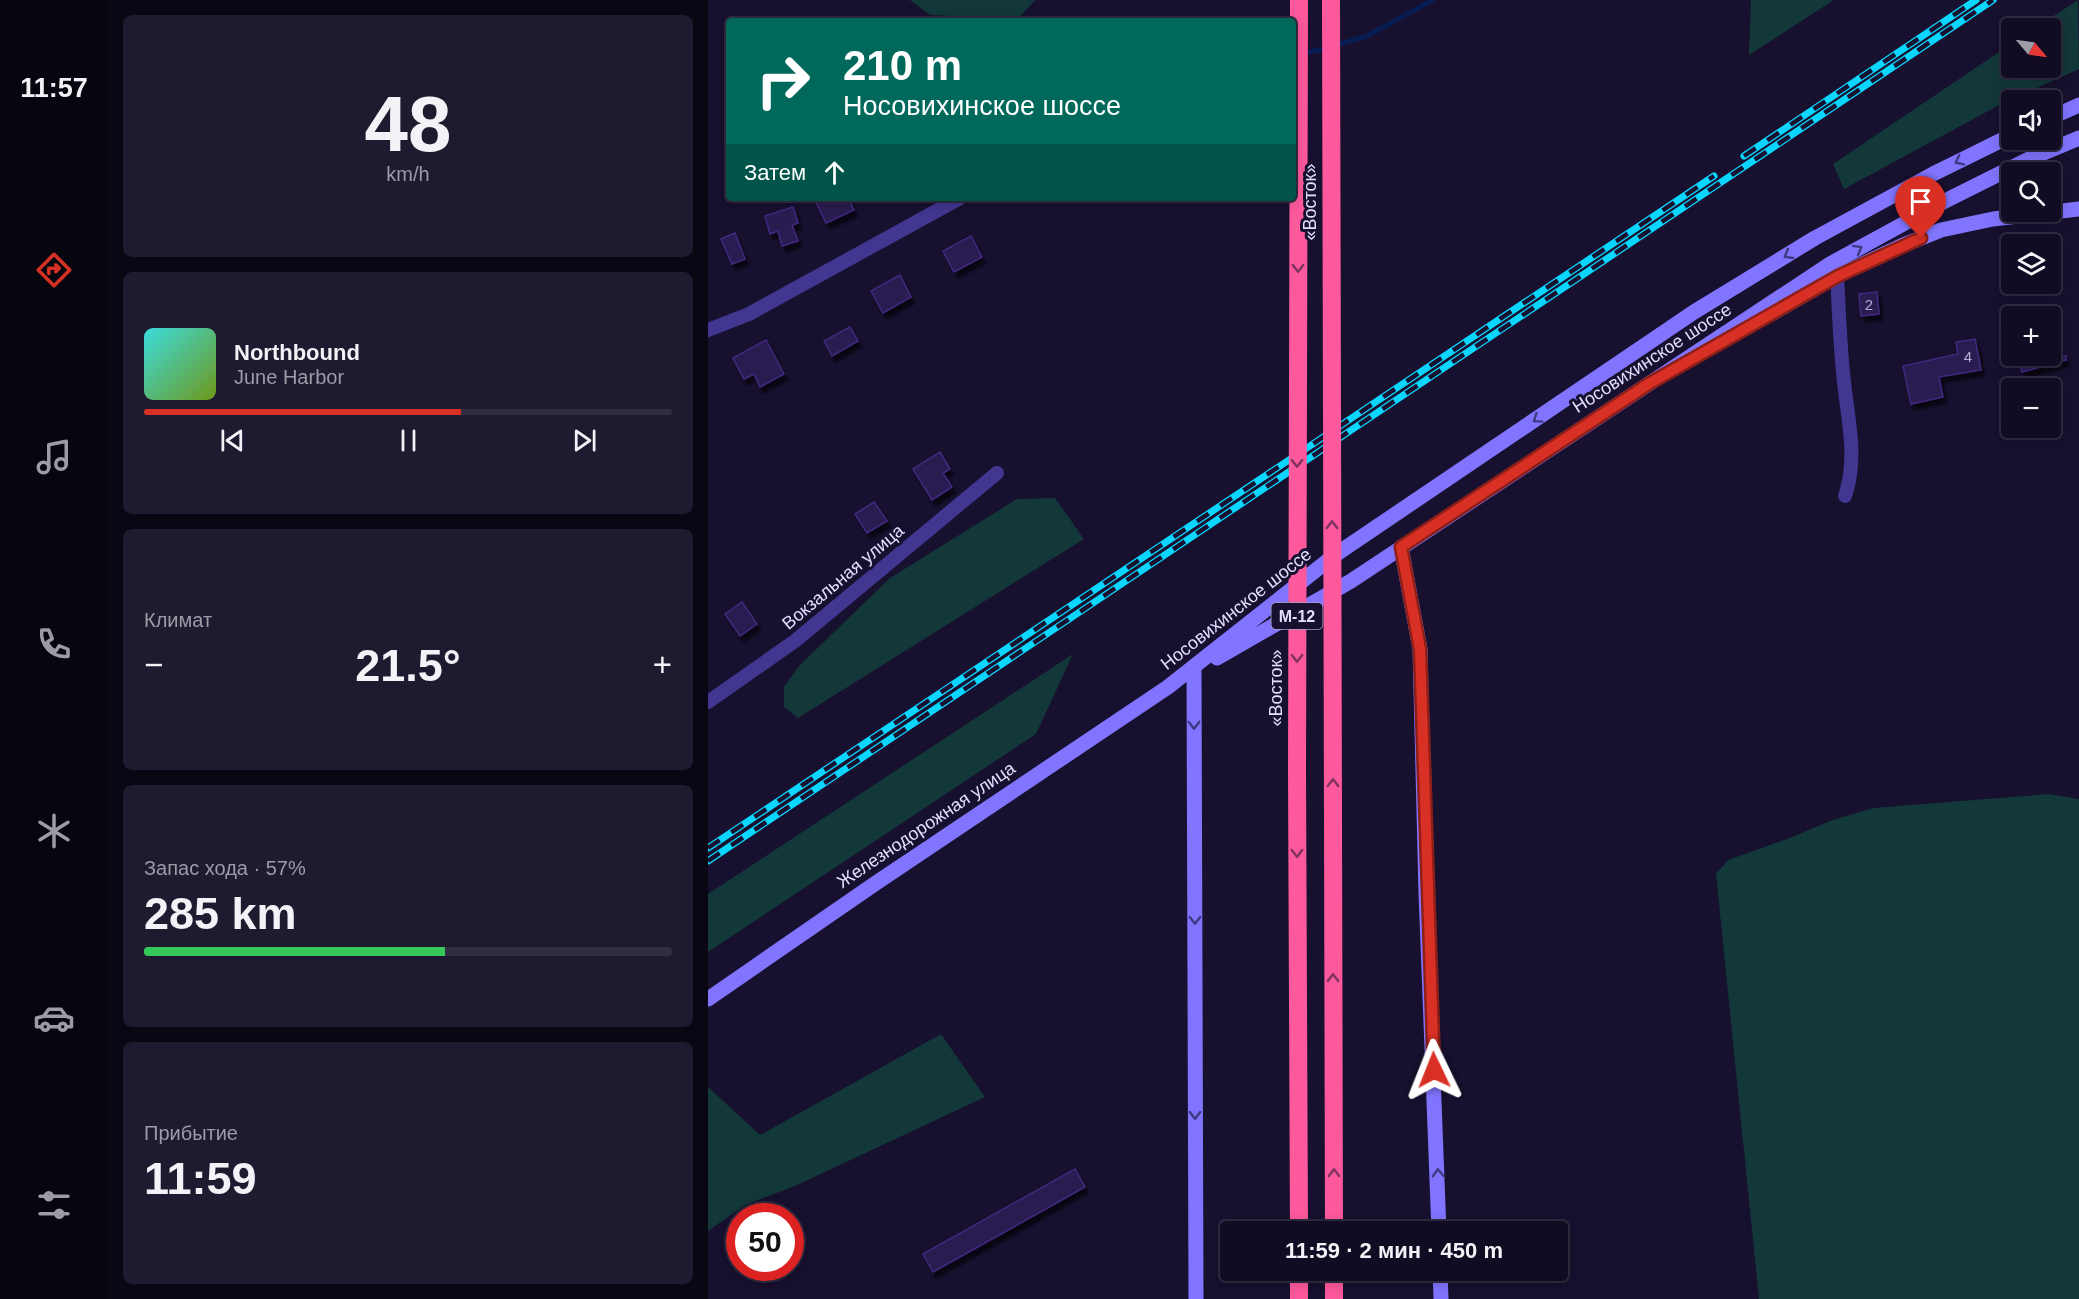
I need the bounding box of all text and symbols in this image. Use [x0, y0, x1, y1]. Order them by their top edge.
north arrow [2001, 18, 2061, 78]
map controls [2001, 18, 2061, 438]
icon: right [744, 42, 822, 120]
text: 210 m [843, 42, 962, 89]
text: 11:57 [20, 73, 88, 103]
text: 48 [365, 80, 451, 168]
button: sound [2001, 90, 2061, 150]
text: Носовихинское шоссе [843, 91, 1121, 121]
one-way arrow [1955, 154, 1966, 165]
icon: ahead [818, 156, 851, 189]
text: Затем [744, 160, 806, 185]
button: search [2001, 162, 2061, 222]
text: km/h [386, 163, 430, 185]
street label: «Восток» [1300, 164, 1320, 240]
pin [1895, 176, 1946, 238]
icon: arrive [1904, 185, 1937, 218]
button: layers [2001, 234, 2061, 294]
one-way arrow [1852, 245, 1862, 256]
one-way arrow [1784, 247, 1794, 259]
icon: directions [33, 249, 75, 291]
one-way arrow [1292, 264, 1304, 273]
house number: 2 [1865, 296, 1873, 313]
street label: Носовихинское шоссе [1569, 299, 1735, 417]
button: + [2001, 306, 2061, 366]
text: Northbound [234, 340, 360, 365]
house number: 4 [1964, 348, 1972, 365]
text: June Harbor [234, 366, 344, 388]
button: − [2001, 378, 2061, 438]
one-way arrow [1533, 412, 1544, 423]
icon: previous [216, 424, 249, 457]
icon: pause [392, 424, 425, 457]
icon: next [568, 424, 601, 457]
icon: music [33, 436, 75, 478]
one-way arrow [1291, 459, 1303, 468]
street label: Вокзальная улица [778, 520, 909, 634]
one-way arrow [1326, 521, 1338, 530]
street label: Носовихинское шоссе [1157, 544, 1315, 674]
road number: М-12 [1272, 603, 1322, 629]
text: Климат [144, 609, 212, 631]
icon: phone [33, 623, 75, 665]
text: 21.5° [355, 640, 461, 691]
text: − [144, 646, 163, 683]
text: + [653, 646, 672, 683]
street label: «Восток» [1266, 650, 1286, 726]
one-way arrow [1291, 654, 1303, 663]
one-way arrow [1188, 721, 1200, 730]
street label: Железнодорожная улица [833, 757, 1020, 892]
one-way arrow [1327, 779, 1339, 788]
icon: climate [33, 810, 75, 852]
one-way arrow [1291, 849, 1303, 858]
text: Запас хода · 57% [144, 857, 306, 879]
text: 285 km [144, 888, 297, 939]
one-way arrow [1189, 916, 1201, 925]
one-way arrow [1327, 974, 1339, 983]
icon: car [33, 997, 75, 1039]
position arrow [1402, 1038, 1466, 1102]
one-way arrow [1189, 1111, 1201, 1120]
text: Прибытие [144, 1122, 238, 1144]
text: 11:59 [144, 1153, 257, 1204]
one-way arrow [1328, 1169, 1340, 1178]
one-way arrow [1431, 1169, 1444, 1178]
icon: filters [33, 1184, 75, 1226]
speed limit sign: 50 [726, 1203, 804, 1281]
text: 11:59 · 2 мин · 450 m [1285, 1238, 1503, 1263]

